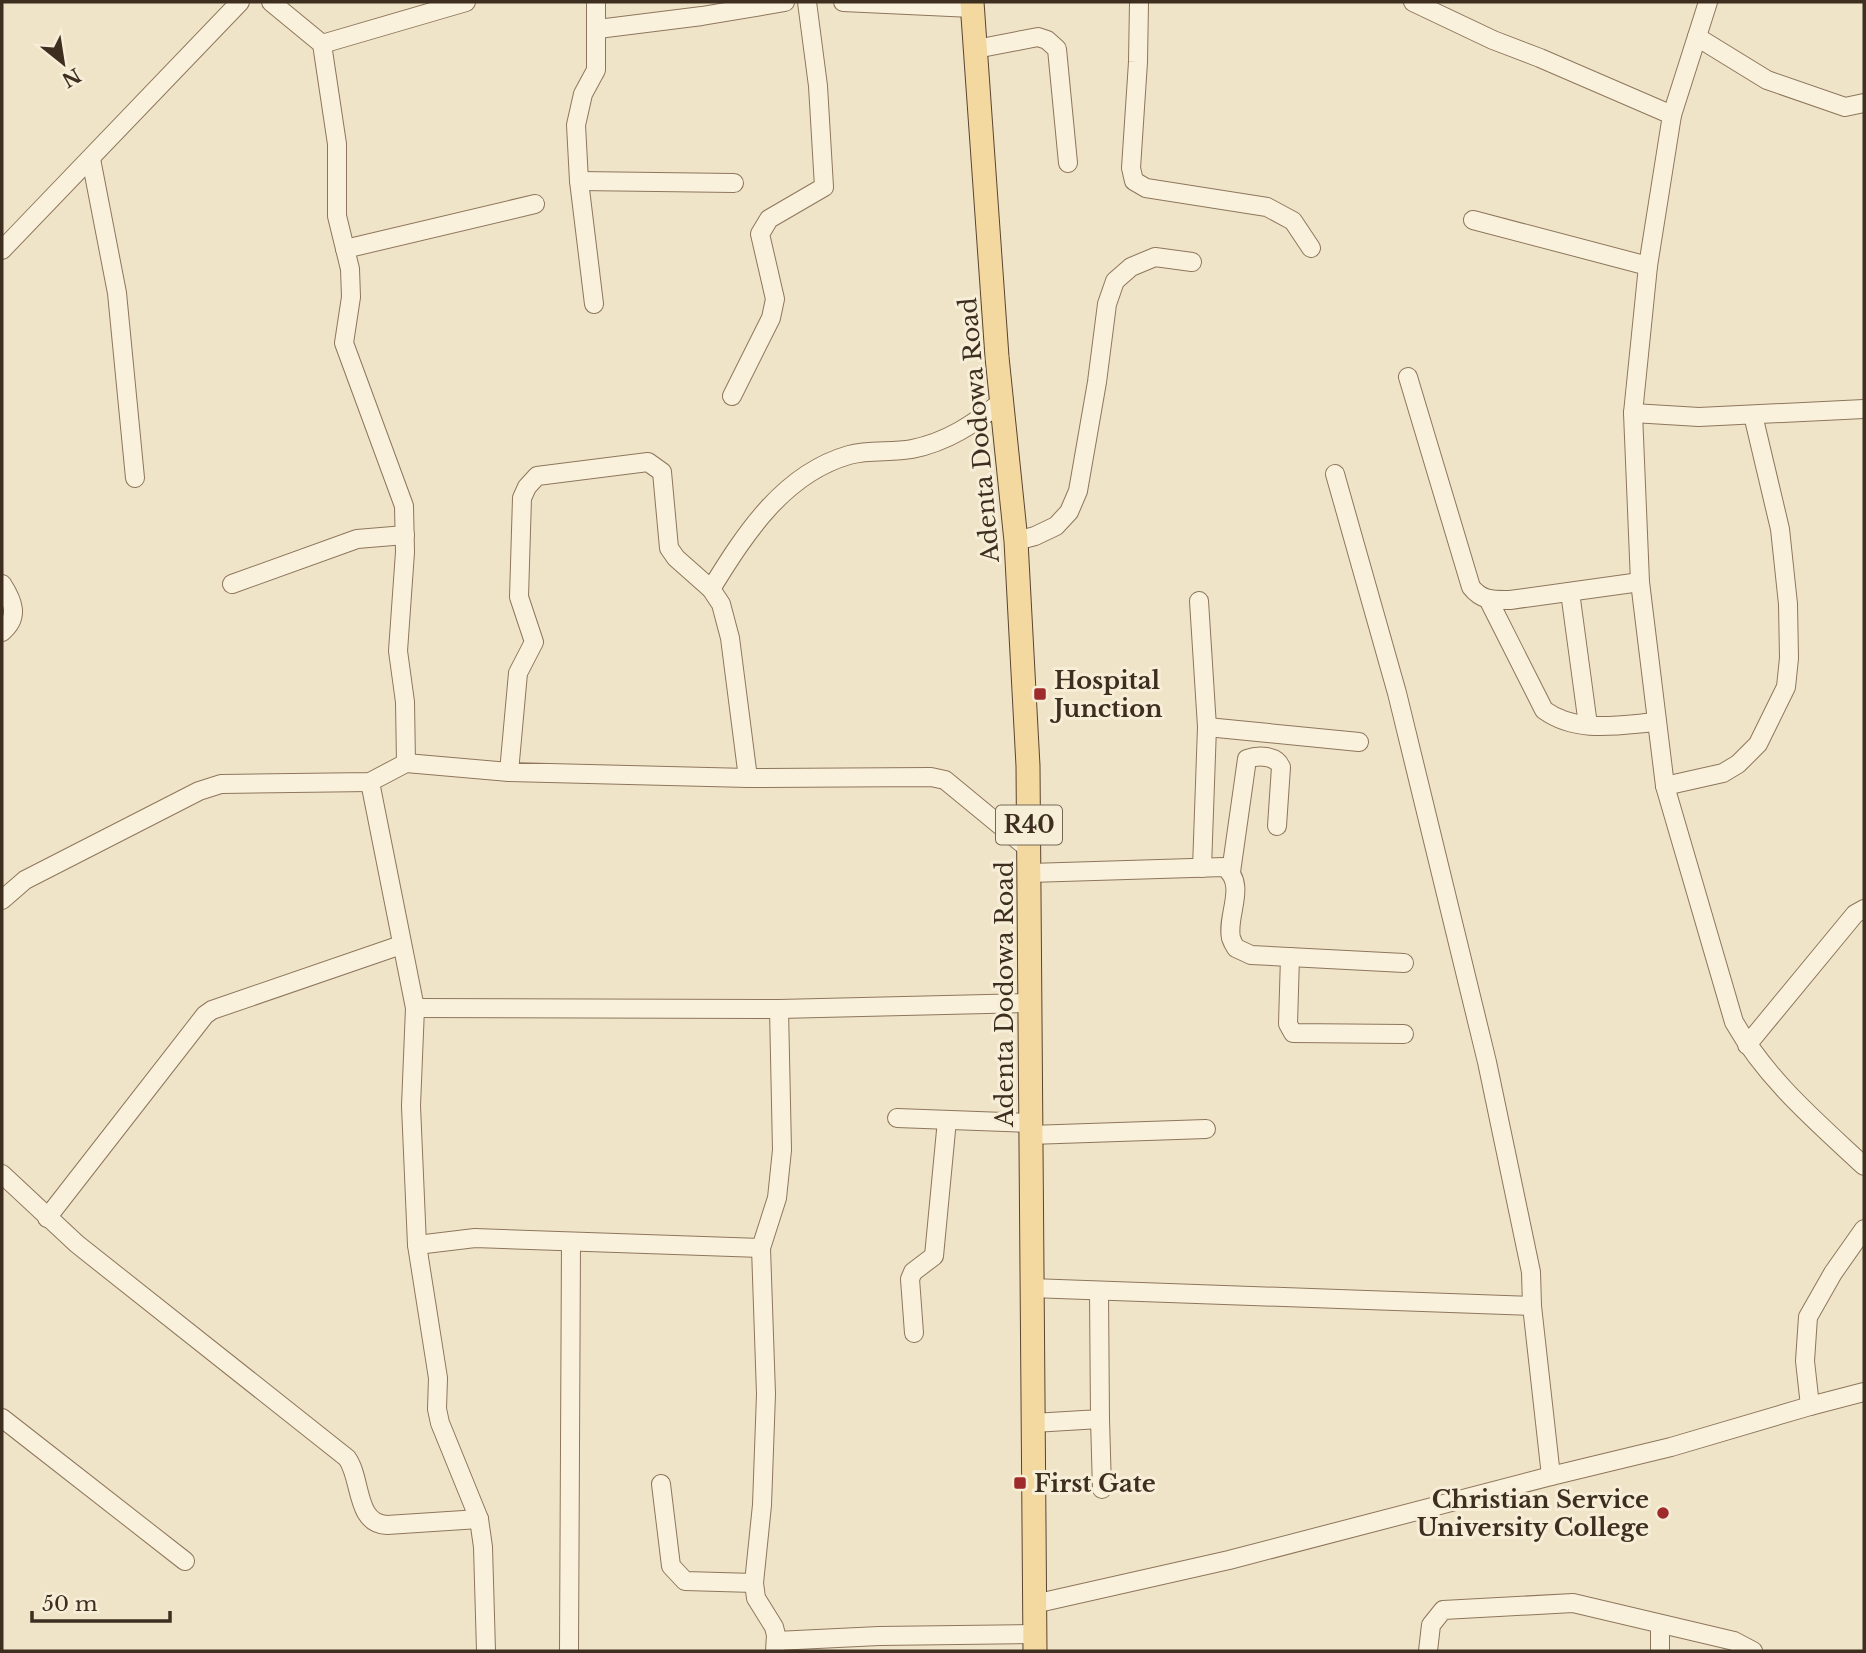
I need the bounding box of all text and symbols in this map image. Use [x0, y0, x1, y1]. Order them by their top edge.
north arrow [28, 28, 98, 98]
text: N [58, 63, 85, 92]
street label: Adenta Dodowa Road [953, 296, 1005, 565]
place label: Hospital Junction [1049, 666, 1163, 723]
marker: Hospital Junction [1032, 686, 1048, 702]
road number: R40 [996, 806, 1062, 845]
street label: Adenta Dodowa Road [990, 861, 1019, 1128]
place label: First Gate [1034, 1469, 1156, 1498]
marker: First Gate [1012, 1475, 1028, 1491]
place label: Christian Service University College [1417, 1485, 1649, 1542]
marker: Christian Service University College [1655, 1505, 1671, 1521]
scale bar [32, 1580, 170, 1624]
text: 50 m [42, 1591, 98, 1617]

